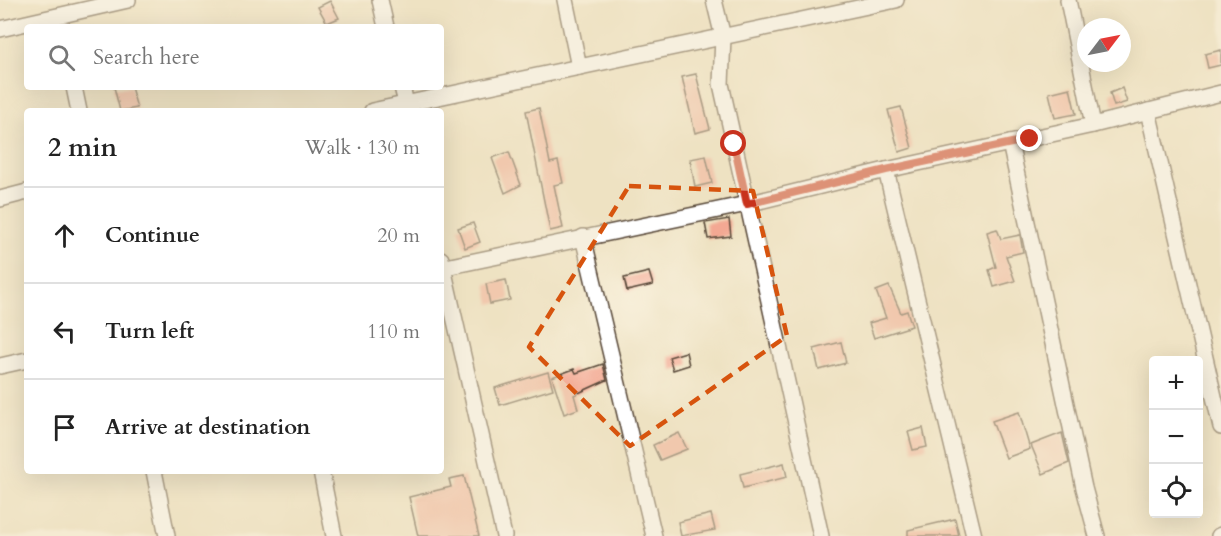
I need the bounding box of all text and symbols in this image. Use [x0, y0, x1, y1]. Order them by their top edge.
north arrow [1077, 18, 1131, 72]
search box [24, 24, 444, 90]
icon: search [45, 41, 78, 74]
text: Search here [93, 42, 200, 72]
route end [1016, 125, 1042, 151]
text: 2 min [48, 130, 117, 165]
route start [720, 130, 746, 156]
text: Walk · 130 m [305, 134, 420, 161]
icon: ahead [48, 219, 81, 252]
text: Continue [105, 220, 200, 250]
text: 20 m [377, 222, 420, 249]
icon: left [48, 315, 81, 348]
text: Turn left [105, 316, 194, 346]
text: 110 m [367, 318, 420, 345]
map controls [1149, 356, 1203, 518]
button: + [1149, 356, 1203, 410]
button: − [1149, 410, 1203, 464]
icon: arrive [48, 411, 81, 444]
text: Arrive at destination [105, 412, 310, 442]
button: locate [1149, 464, 1203, 518]

